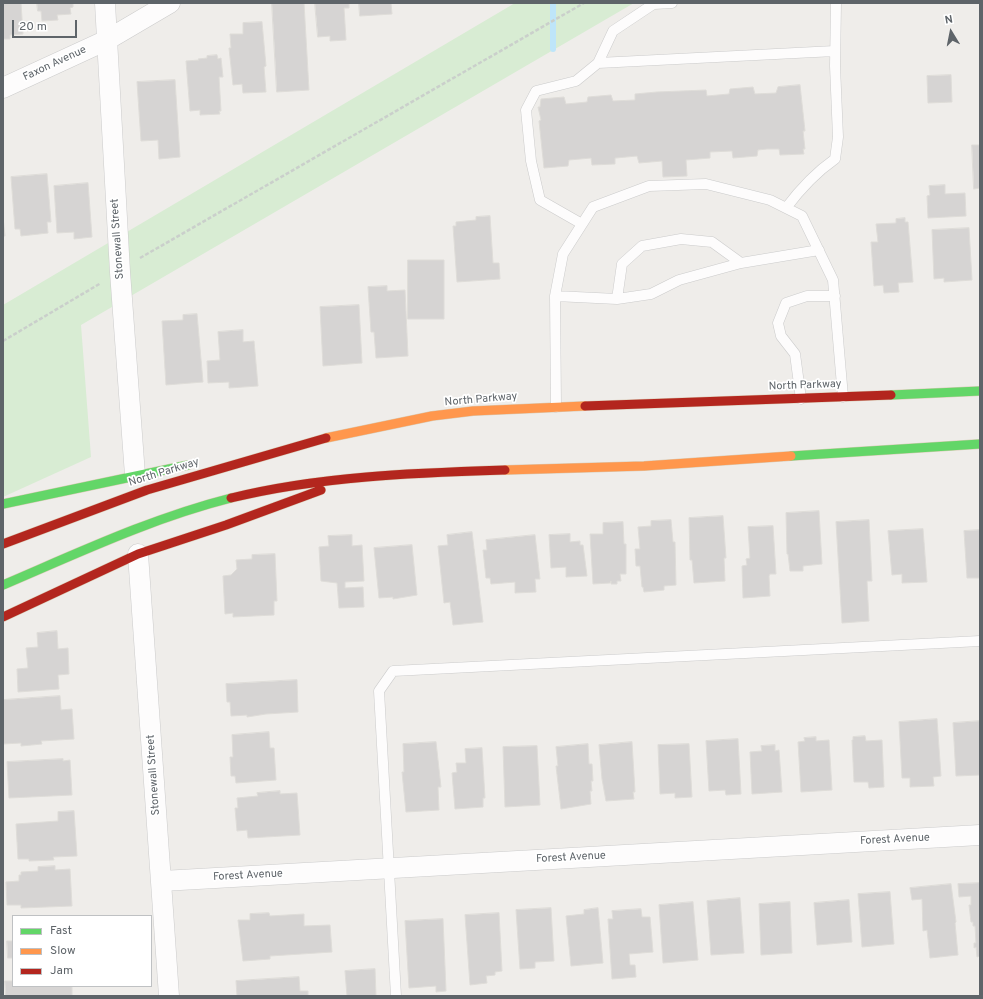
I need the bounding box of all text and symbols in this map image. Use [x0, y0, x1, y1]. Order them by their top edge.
scale bar [14, 12, 79, 38]
north arrow [931, 12, 971, 52]
text: N [944, 13, 954, 28]
text: 20 m [19, 19, 47, 35]
street label: Faxon Avenue [21, 44, 89, 84]
street label: Stonewall Street [109, 198, 127, 280]
street label: North Parkway [768, 378, 842, 394]
street label: North Parkway [444, 390, 518, 410]
street label: North Parkway [127, 456, 201, 490]
street label: Stonewall Street [145, 734, 163, 816]
street label: Forest Avenue [860, 832, 930, 848]
street label: Forest Avenue [536, 850, 606, 866]
street label: Forest Avenue [213, 868, 283, 884]
legend [12, 915, 152, 987]
text: Fast [50, 923, 72, 939]
text: Slow [50, 943, 76, 959]
text: Jam [50, 963, 73, 979]

